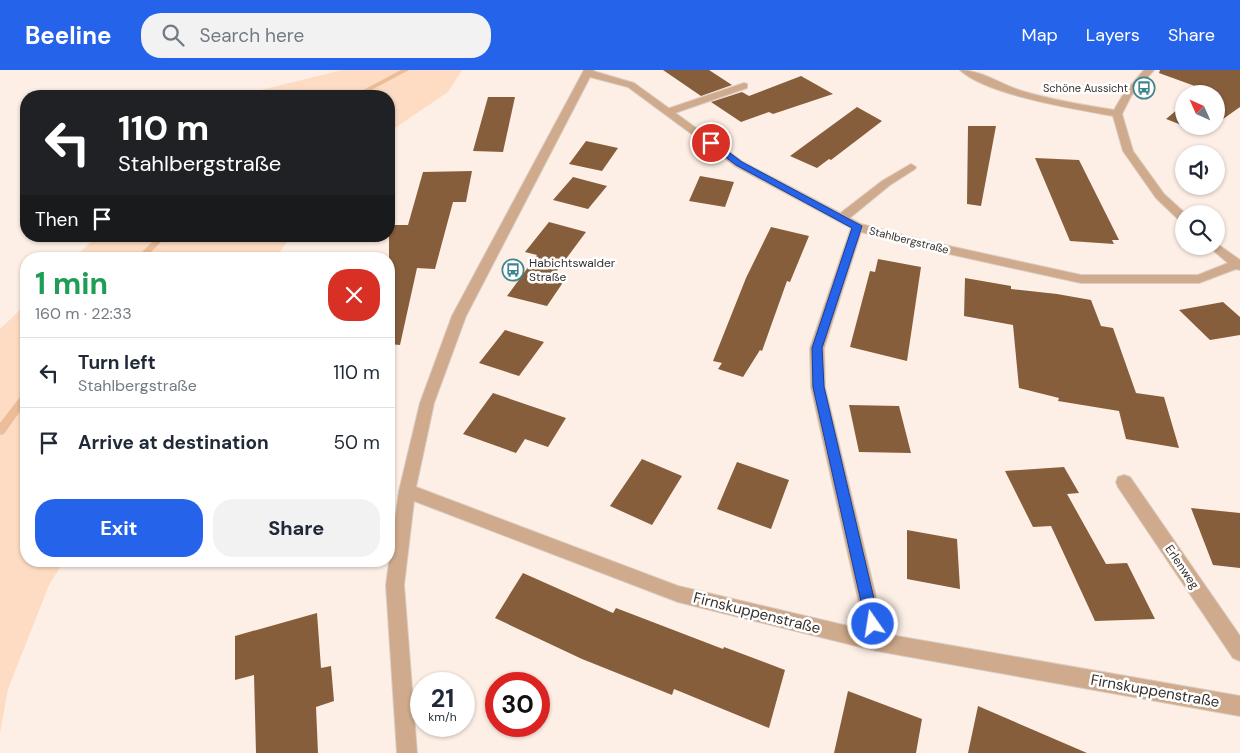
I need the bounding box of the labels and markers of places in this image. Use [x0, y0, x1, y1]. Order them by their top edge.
bus stop icon: Schöne Aussicht [1132, 76, 1156, 100]
place label: Schöne Aussicht [1043, 81, 1128, 95]
pin [690, 122, 732, 164]
place label: Habichtswalder Straße [529, 255, 616, 285]
bus stop icon: Habichtswalder Straße [501, 258, 525, 282]

